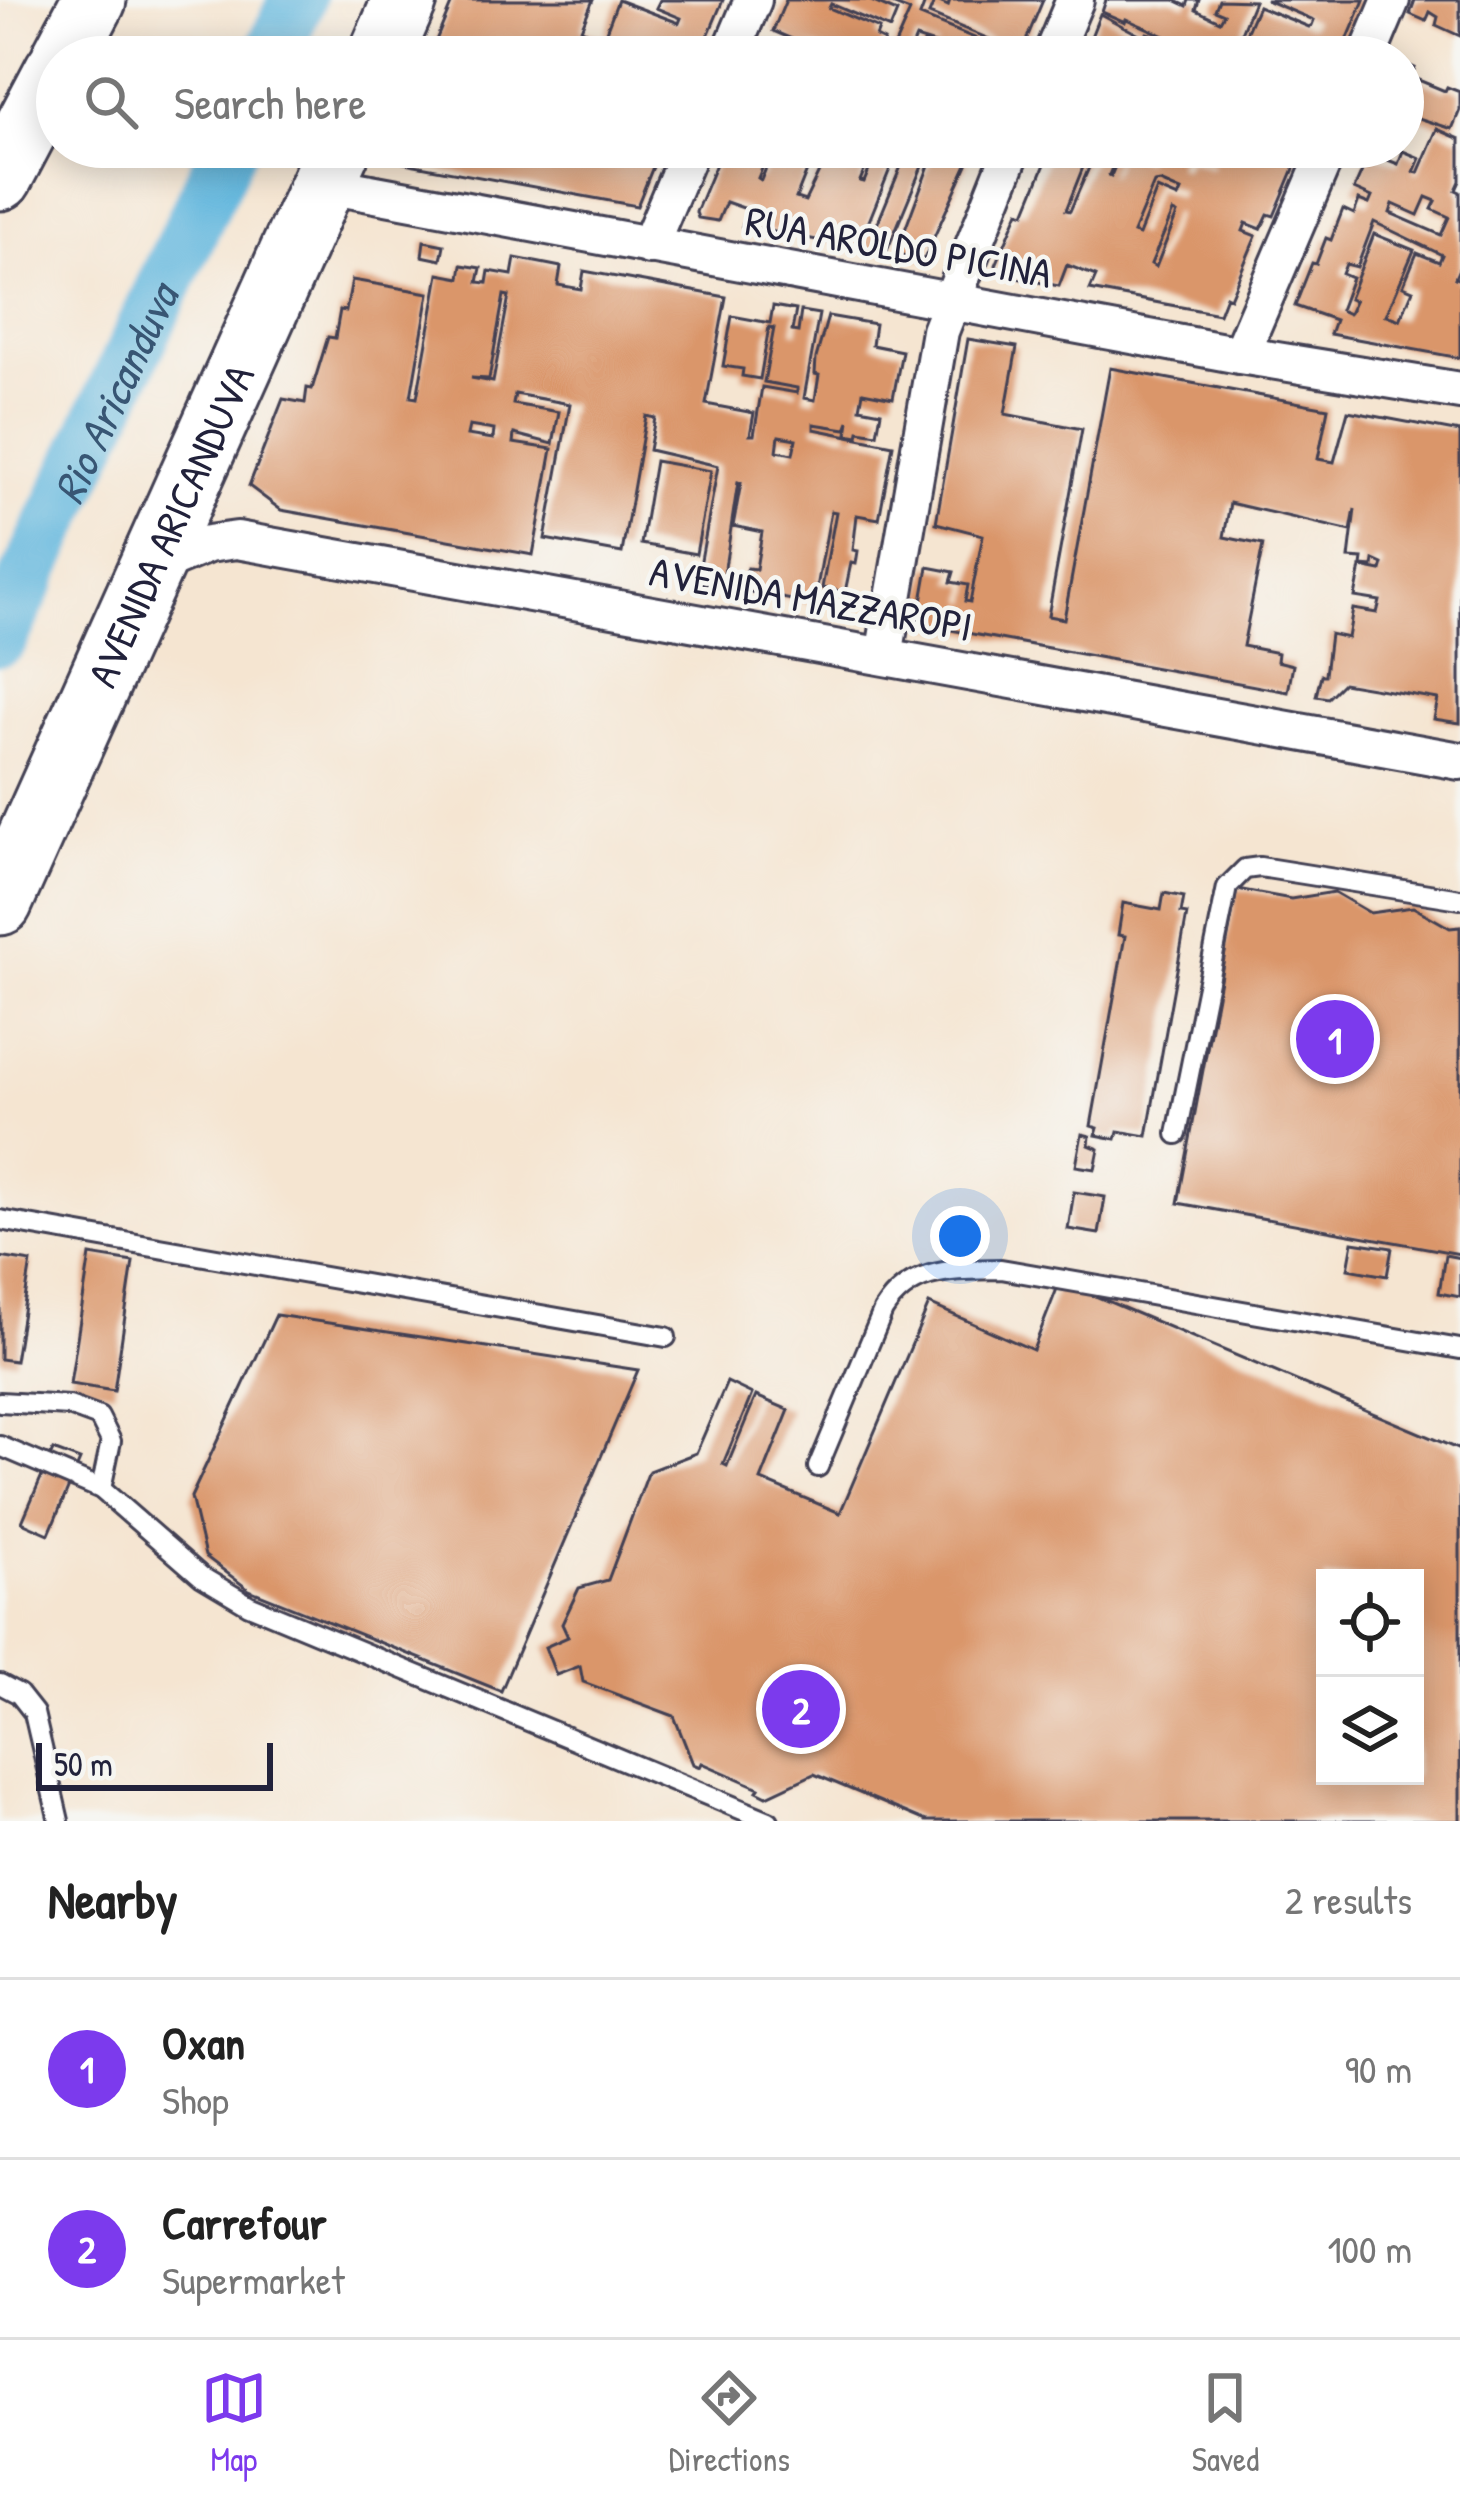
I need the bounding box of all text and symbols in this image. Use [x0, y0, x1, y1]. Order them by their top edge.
search box [36, 36, 1424, 168]
icon: search [78, 69, 144, 135]
text: Search here [174, 72, 366, 133]
street label: RUA AROLDO PICINA [742, 191, 1056, 301]
water label: Rio Aricanduva [37, 270, 193, 513]
street label: AVENIDA ARICANDUVA [72, 355, 267, 695]
street label: AVENIDA MAZZAROPI [646, 542, 976, 654]
pin: 1 [1296, 994, 1374, 1084]
your location [930, 1206, 990, 1266]
map controls [1316, 1569, 1424, 1785]
button: locate [1316, 1569, 1424, 1677]
pin: 2 [762, 1664, 840, 1754]
button: layers [1316, 1677, 1424, 1785]
scale bar [36, 1737, 273, 1790]
text: 50 m [54, 1742, 113, 1786]
text: Nearby [48, 1865, 178, 1934]
text: 2 results [1285, 1873, 1412, 1926]
text: Oxan [162, 2012, 245, 2073]
text: 1 [80, 2042, 94, 2095]
text: 90 m [1345, 2042, 1412, 2095]
text: Shop [162, 2073, 229, 2126]
text: Carrefour [162, 2192, 326, 2253]
text: 2 [78, 2222, 96, 2275]
text: 100 m [1327, 2222, 1412, 2275]
text: Supermarket [162, 2253, 345, 2306]
tab: Map [201, 2365, 267, 2481]
tab: Directions [669, 2365, 790, 2481]
tab: Saved [1192, 2365, 1259, 2481]

